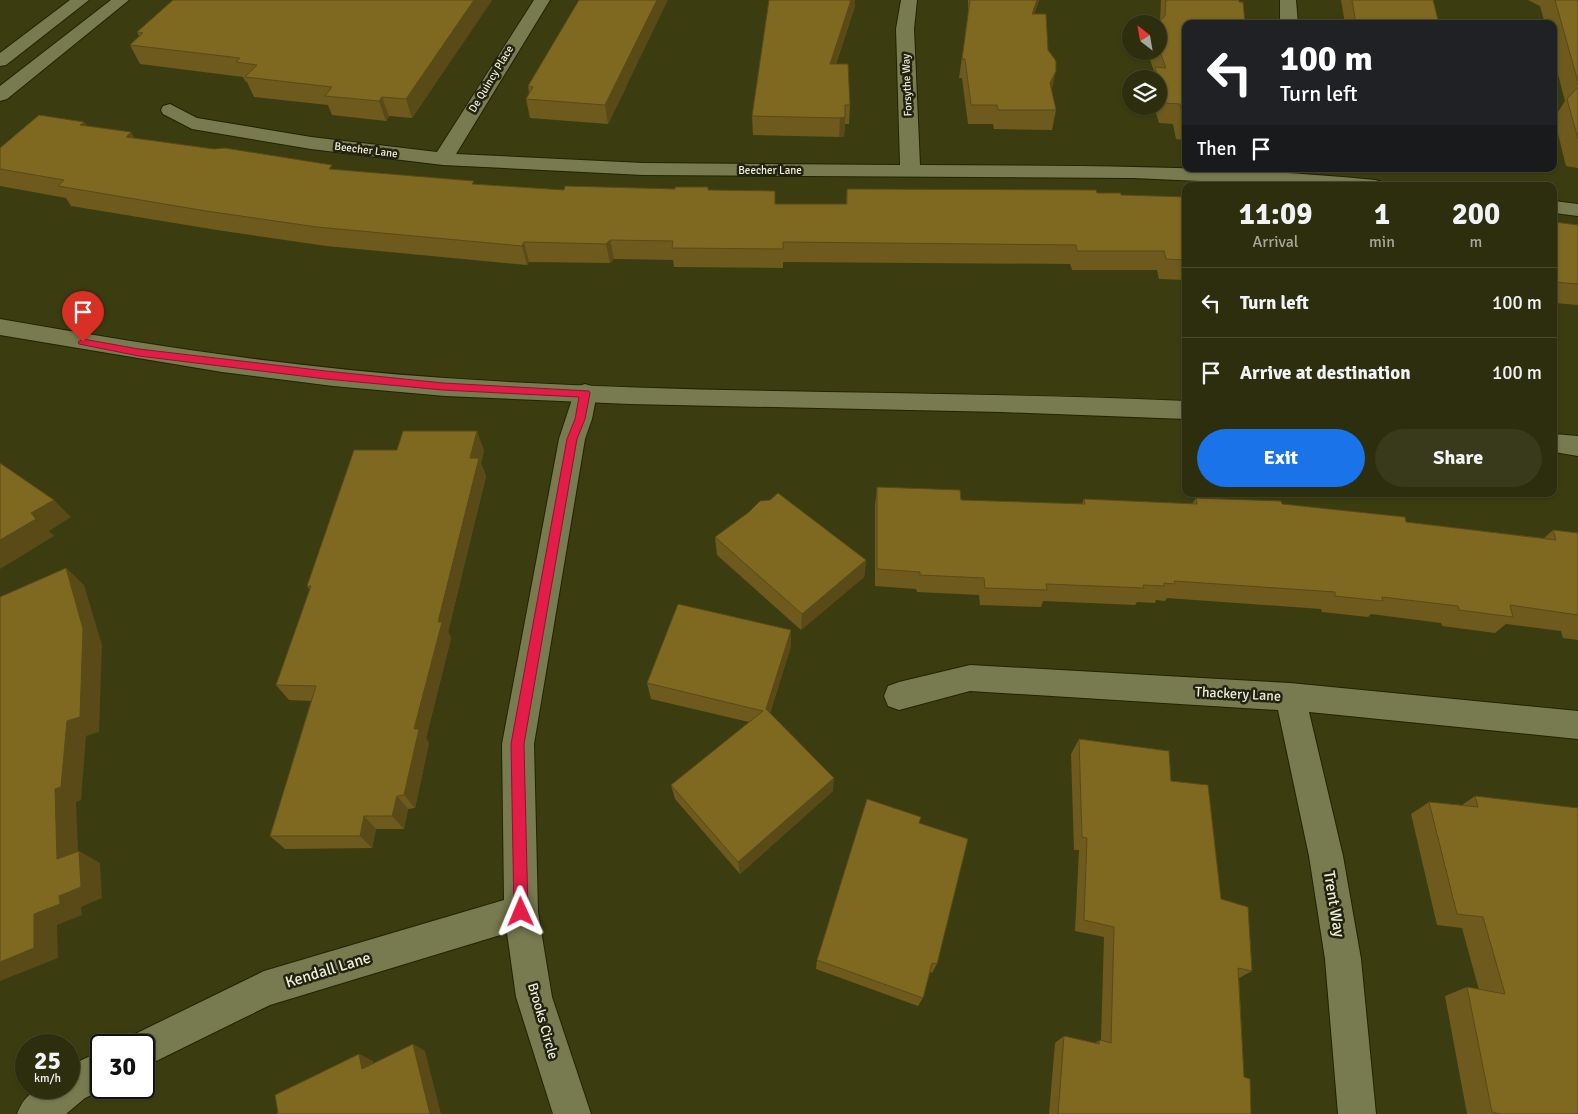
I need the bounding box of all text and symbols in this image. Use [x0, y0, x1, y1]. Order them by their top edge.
north arrow [1122, 15, 1168, 60]
map controls [1122, 15, 1167, 115]
text: 100 m [1280, 37, 1373, 80]
icon: left [1197, 40, 1262, 105]
street label: De Quincy Place [466, 43, 516, 115]
street label: Forsythe Way [899, 53, 915, 116]
button: layers [1122, 70, 1167, 115]
text: Turn left [1280, 80, 1358, 107]
icon: arrive [1247, 135, 1275, 163]
text: Then [1197, 137, 1237, 161]
street label: Beecher Lane [334, 140, 398, 160]
street label: Beecher Lane [738, 164, 802, 177]
text: 11:09 [1239, 196, 1312, 233]
text: 1 [1374, 196, 1390, 233]
text: 200 [1452, 196, 1500, 233]
text: Arrival [1252, 232, 1299, 252]
text: min [1369, 232, 1395, 252]
text: m [1470, 232, 1482, 252]
icon: left [1197, 289, 1225, 317]
pin [62, 291, 104, 342]
text: Turn left [1240, 291, 1309, 315]
text: 100 m [1492, 291, 1542, 315]
icon: arrive [69, 298, 97, 326]
icon: arrive [1197, 359, 1225, 387]
text: Arrive at destination [1240, 361, 1411, 385]
text: 100 m [1492, 361, 1542, 385]
button: Exit [1197, 429, 1365, 487]
button: Share [1375, 429, 1542, 487]
street label: Thackery Lane [1195, 683, 1281, 705]
street label: Trent Way [1319, 869, 1349, 939]
position arrow [494, 885, 546, 937]
street label: Kendall Lane [283, 948, 373, 992]
street label: Brooks Circle [524, 981, 562, 1061]
speed limit sign: 30 [90, 1034, 155, 1099]
text: 25 [34, 1045, 61, 1076]
text: km/h [34, 1071, 61, 1086]

